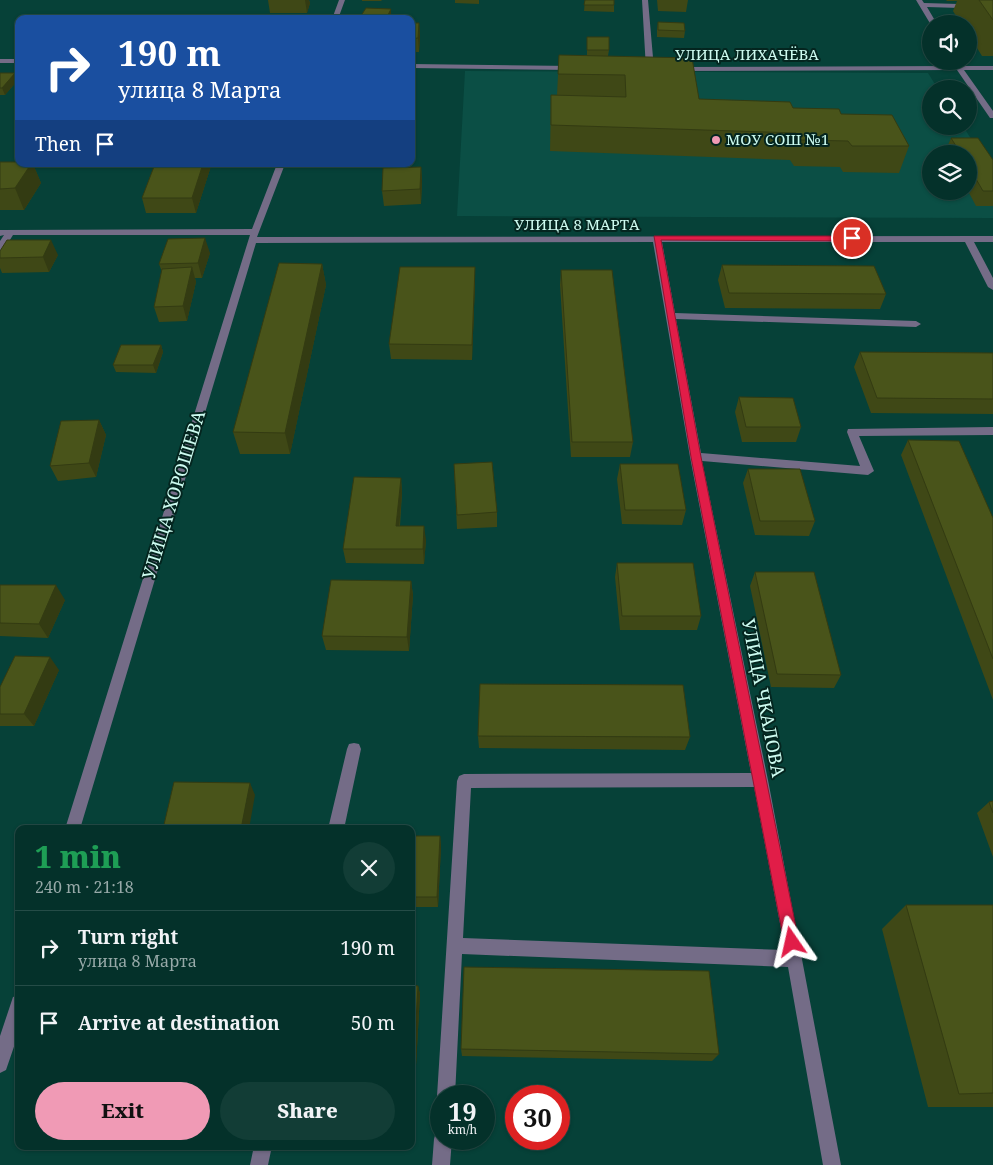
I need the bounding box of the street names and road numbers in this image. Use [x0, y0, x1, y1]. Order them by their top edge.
street label: УЛИЦА ЛИХАЧЁВА [675, 44, 819, 64]
street label: УЛИЦА 8 МАРТА [514, 214, 640, 234]
street label: УЛИЦА ХОРОШЕВА [136, 407, 210, 582]
street label: УЛИЦА ЧКАЛОВА [737, 617, 791, 779]

